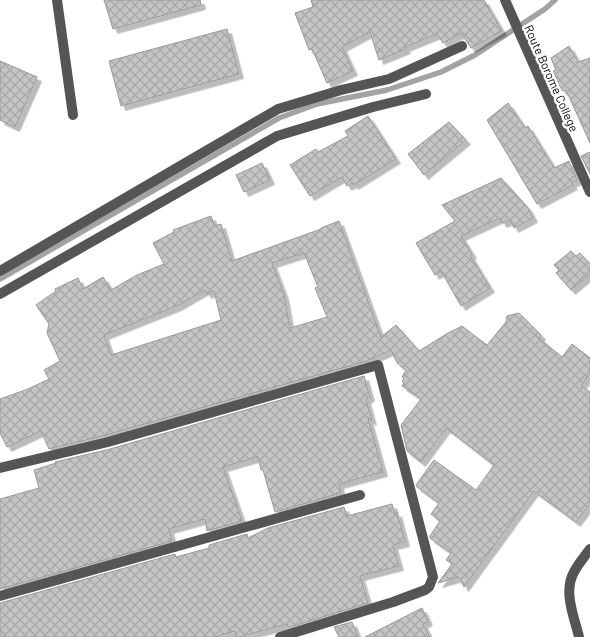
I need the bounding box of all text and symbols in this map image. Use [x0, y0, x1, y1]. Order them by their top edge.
street label: Route Borome College [522, 22, 582, 134]

